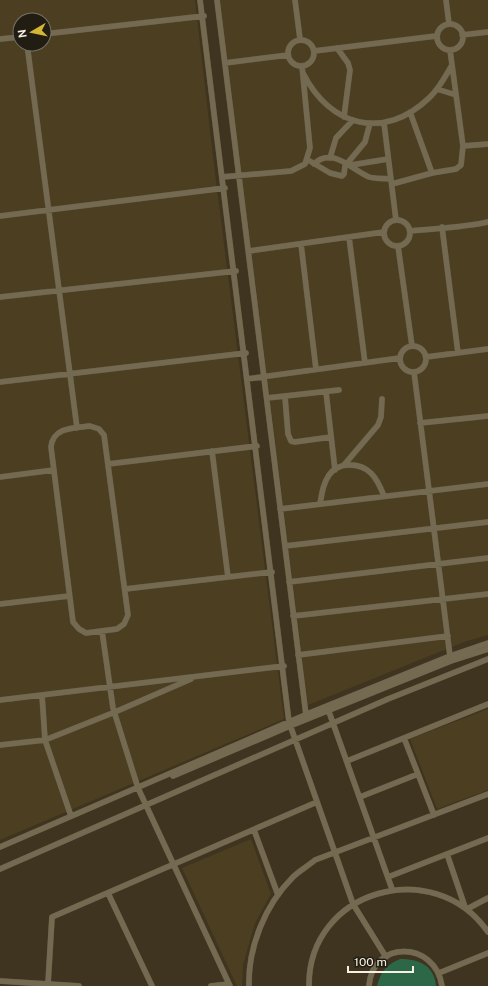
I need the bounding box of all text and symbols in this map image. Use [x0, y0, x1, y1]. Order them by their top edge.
north arrow [12, 12, 52, 52]
text: N [16, 28, 29, 39]
scale bar [348, 948, 413, 974]
text: 100 m [354, 955, 387, 969]

